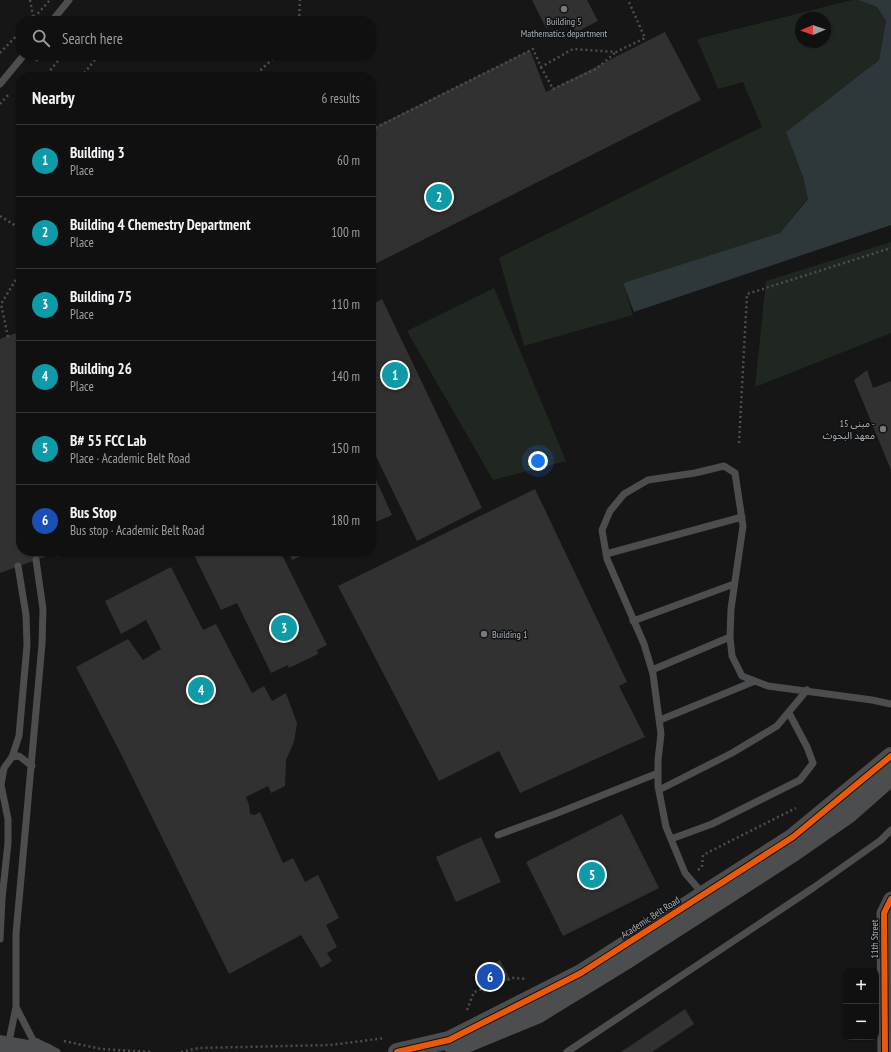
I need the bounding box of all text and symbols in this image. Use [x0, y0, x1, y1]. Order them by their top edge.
marker: Building 5 Mathematics department [559, 4, 569, 14]
north arrow [795, 12, 831, 48]
place label: Building 5 Mathematics department [521, 15, 607, 40]
search box [16, 16, 376, 60]
icon: search [30, 27, 52, 49]
text: Search here [62, 29, 123, 48]
text: Nearby [32, 87, 75, 109]
text: 6 results [321, 90, 360, 107]
text: Building 3 [70, 143, 125, 162]
text: 1 [42, 152, 48, 169]
text: 60 m [337, 152, 360, 169]
text: Place [70, 162, 94, 179]
pin: 2 [426, 182, 452, 212]
text: Building 4 Chemestry Department [70, 215, 251, 234]
text: 2 [42, 224, 48, 241]
text: 100 m [331, 224, 360, 241]
text: Place [70, 234, 94, 251]
text: Building 75 [70, 287, 132, 306]
text: 3 [42, 296, 48, 313]
text: 110 m [331, 296, 360, 313]
text: Place [70, 306, 94, 323]
text: Building 26 [70, 359, 132, 378]
pin: 1 [382, 360, 408, 390]
text: 4 [42, 368, 48, 385]
text: 140 m [331, 368, 360, 385]
text: Place [70, 378, 94, 395]
place label: مبنى 15 - معهد البحوث [823, 417, 875, 442]
marker: مبنى 15 - معهد البحوث [878, 424, 888, 434]
text: B# 55 FCC Lab [70, 431, 146, 450]
text: 5 [42, 440, 48, 457]
text: 150 m [331, 440, 360, 457]
text: Place · Academic Belt Road [70, 450, 190, 467]
your location [528, 451, 548, 471]
text: Bus Stop [70, 503, 117, 522]
text: 6 [42, 512, 48, 529]
text: 180 m [331, 512, 360, 529]
text: Bus stop · Academic Belt Road [70, 522, 204, 539]
pin: 3 [271, 613, 297, 643]
place label: Building 1 [492, 628, 527, 641]
marker: Building 1 [479, 629, 489, 639]
pin: 4 [188, 675, 214, 705]
pin: 5 [579, 860, 605, 890]
street label: Academic Belt Road [618, 893, 682, 941]
street label: 11th Street [868, 919, 881, 958]
pin: 6 [477, 962, 503, 992]
map controls [843, 968, 879, 1040]
button: + [843, 968, 879, 1004]
button: − [843, 1004, 879, 1040]

